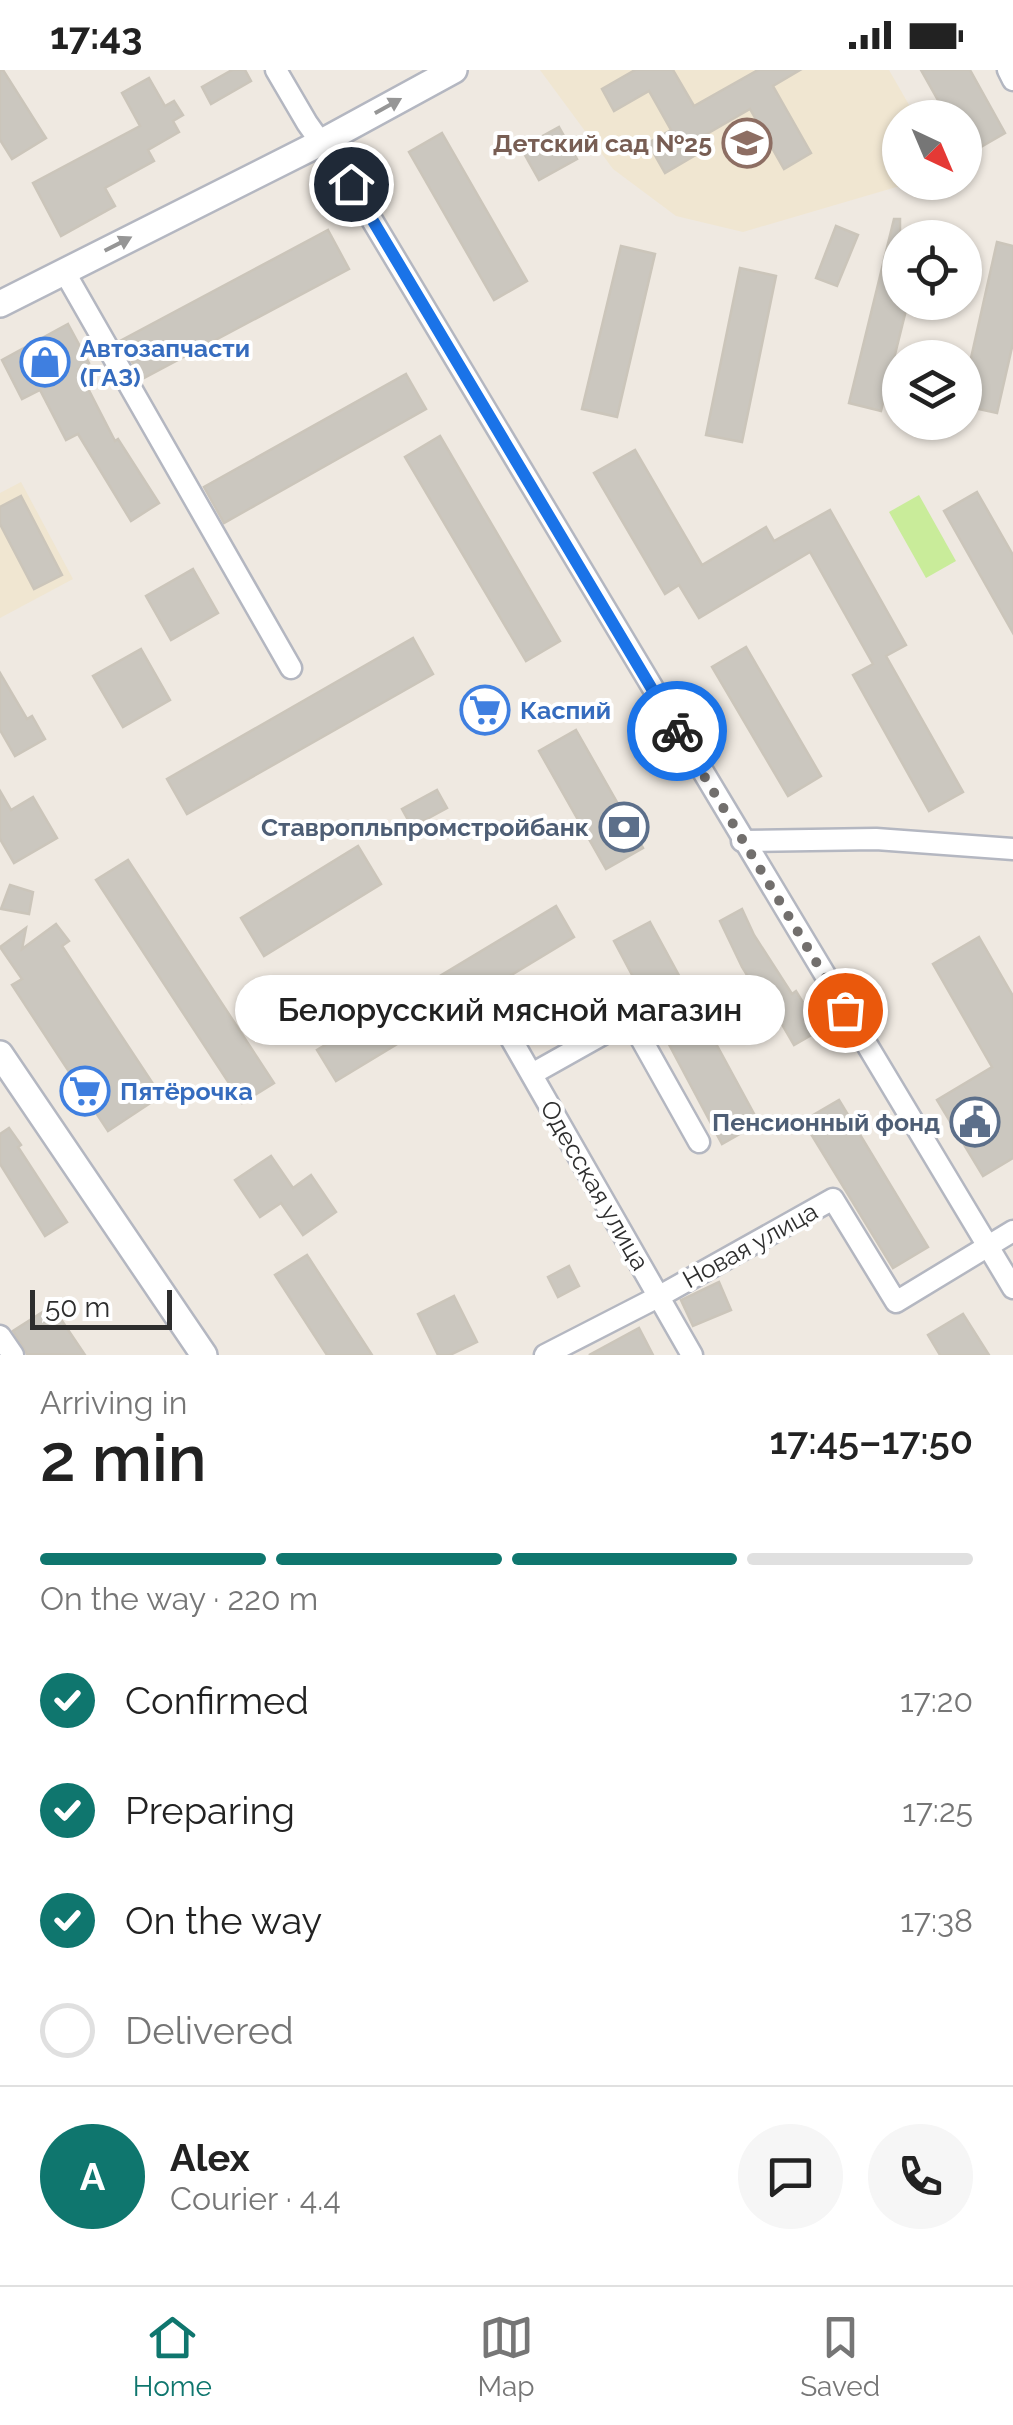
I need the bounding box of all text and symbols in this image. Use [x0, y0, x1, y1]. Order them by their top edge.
text: 17:43 [50, 13, 142, 58]
one-way arrow [374, 98, 402, 116]
north arrow [882, 100, 982, 200]
map controls [882, 100, 982, 440]
school or university icon: Детский сад №25 [721, 117, 773, 169]
place label: Детский сад №25 [493, 128, 712, 158]
pin [309, 142, 394, 227]
icon: home [324, 157, 379, 212]
button: locate [882, 220, 982, 320]
one-way arrow [104, 236, 133, 253]
place label: Автозапчасти (ГАЗ) [80, 333, 250, 392]
shop icon: Автозапчасти (ГАЗ) [19, 336, 71, 388]
button: layers [882, 340, 982, 440]
courier [627, 681, 727, 781]
supermarket icon: Каспий [459, 684, 511, 736]
place label: Каспий [520, 695, 611, 725]
icon: bike [650, 704, 705, 759]
bank icon: Ставропльпромстройбанк [598, 801, 650, 853]
place label: Ставропльпромстройбанк [261, 812, 589, 842]
pin [803, 968, 888, 1053]
callout: Белорусский мясной магазин [235, 975, 785, 1045]
icon: bag [818, 983, 873, 1038]
text: Белорусский мясной магазин [278, 991, 742, 1028]
supermarket icon: Пятёрочка [59, 1065, 111, 1117]
place label: Пятёрочка [120, 1076, 253, 1106]
street label: Одесская улица [534, 1095, 656, 1275]
public building icon: Пенсионный фонд [949, 1096, 1001, 1148]
place label: Пенсионный фонд [712, 1107, 940, 1137]
street label: Новая улица [677, 1196, 823, 1294]
scale bar [30, 1285, 172, 1330]
text: 50 m [45, 1291, 110, 1324]
text: Arriving in [40, 1384, 187, 1421]
text: 17:45–17:50 [769, 1418, 973, 1463]
text: 2 min [40, 1420, 207, 1496]
text: On the way · 220 m [40, 1580, 318, 1617]
icon: check [40, 1673, 95, 1728]
text: Confirmed [125, 1678, 309, 1723]
text: 17:20 [900, 1682, 973, 1719]
icon: check [40, 1783, 95, 1838]
text: Preparing [125, 1788, 295, 1833]
text: 17:25 [902, 1792, 973, 1829]
icon: check [40, 1893, 95, 1948]
text: On the way [125, 1898, 322, 1943]
text: 17:38 [900, 1902, 973, 1939]
text: Delivered [125, 2008, 294, 2053]
button: chat [738, 2124, 843, 2229]
button: phone [868, 2124, 973, 2229]
text: Alex [170, 2135, 250, 2180]
text: A [80, 2154, 105, 2199]
text: Courier · 4.4 [170, 2180, 341, 2217]
tab: Home [133, 2310, 212, 2403]
tab: Map [478, 2310, 535, 2403]
tab: Saved [800, 2310, 880, 2403]

